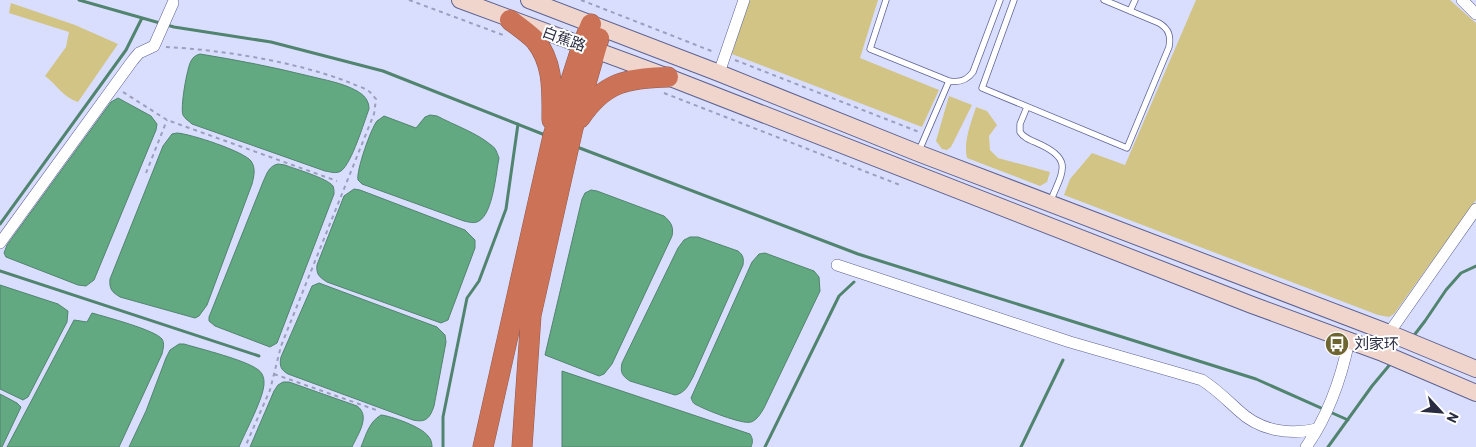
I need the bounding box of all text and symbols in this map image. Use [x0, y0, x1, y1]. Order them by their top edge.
street label: 白蕉路 [540, 22, 589, 54]
bus stop icon: 刘家环 [1324, 331, 1350, 357]
place label: 刘家环 [1354, 334, 1399, 352]
north arrow [1416, 387, 1466, 437]
text: N [1443, 410, 1463, 426]

